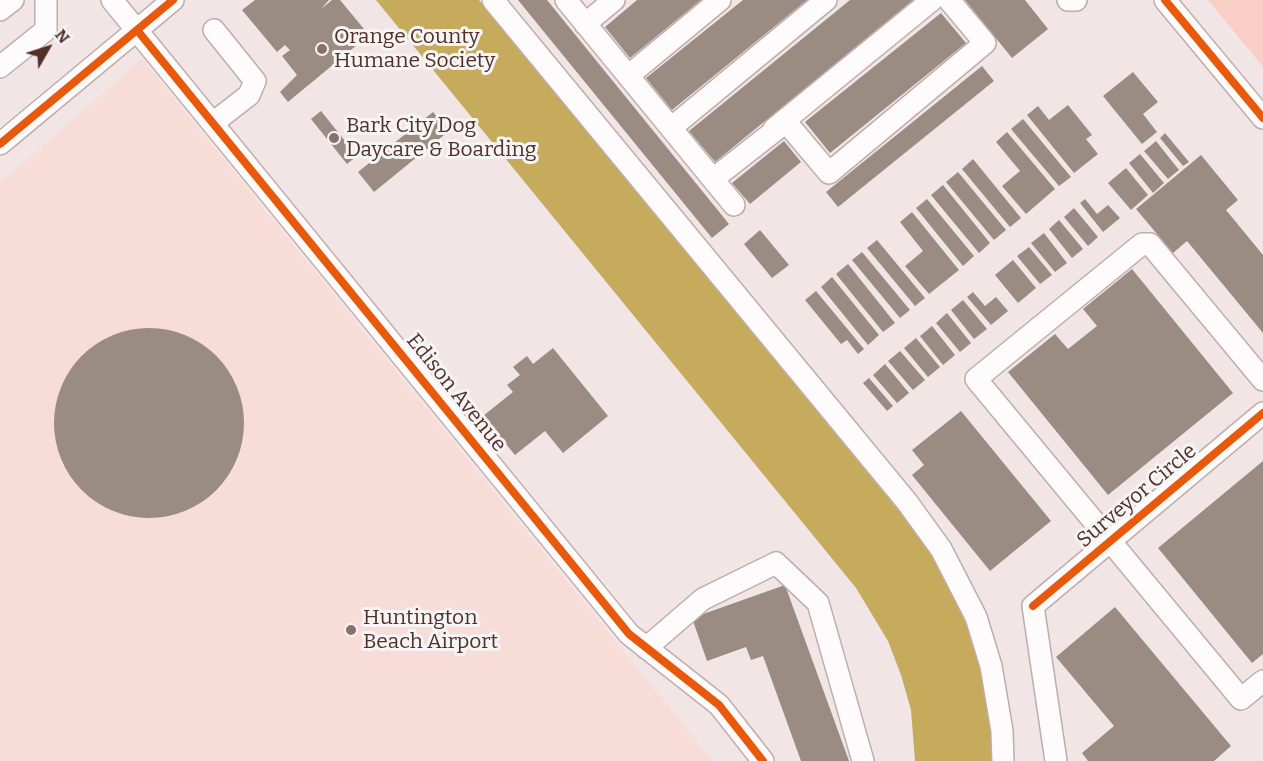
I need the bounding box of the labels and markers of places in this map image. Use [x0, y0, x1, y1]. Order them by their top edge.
place label: Orange County Humane Society [334, 24, 495, 74]
marker: Orange County Humane Society [315, 42, 329, 56]
place label: Bark City Dog Daycare & Boarding [346, 113, 537, 163]
marker: Bark City Dog Daycare & Boarding [327, 131, 341, 145]
place label: Huntington Beach Airport [363, 605, 498, 655]
marker: Huntington Beach Airport [344, 623, 358, 637]

